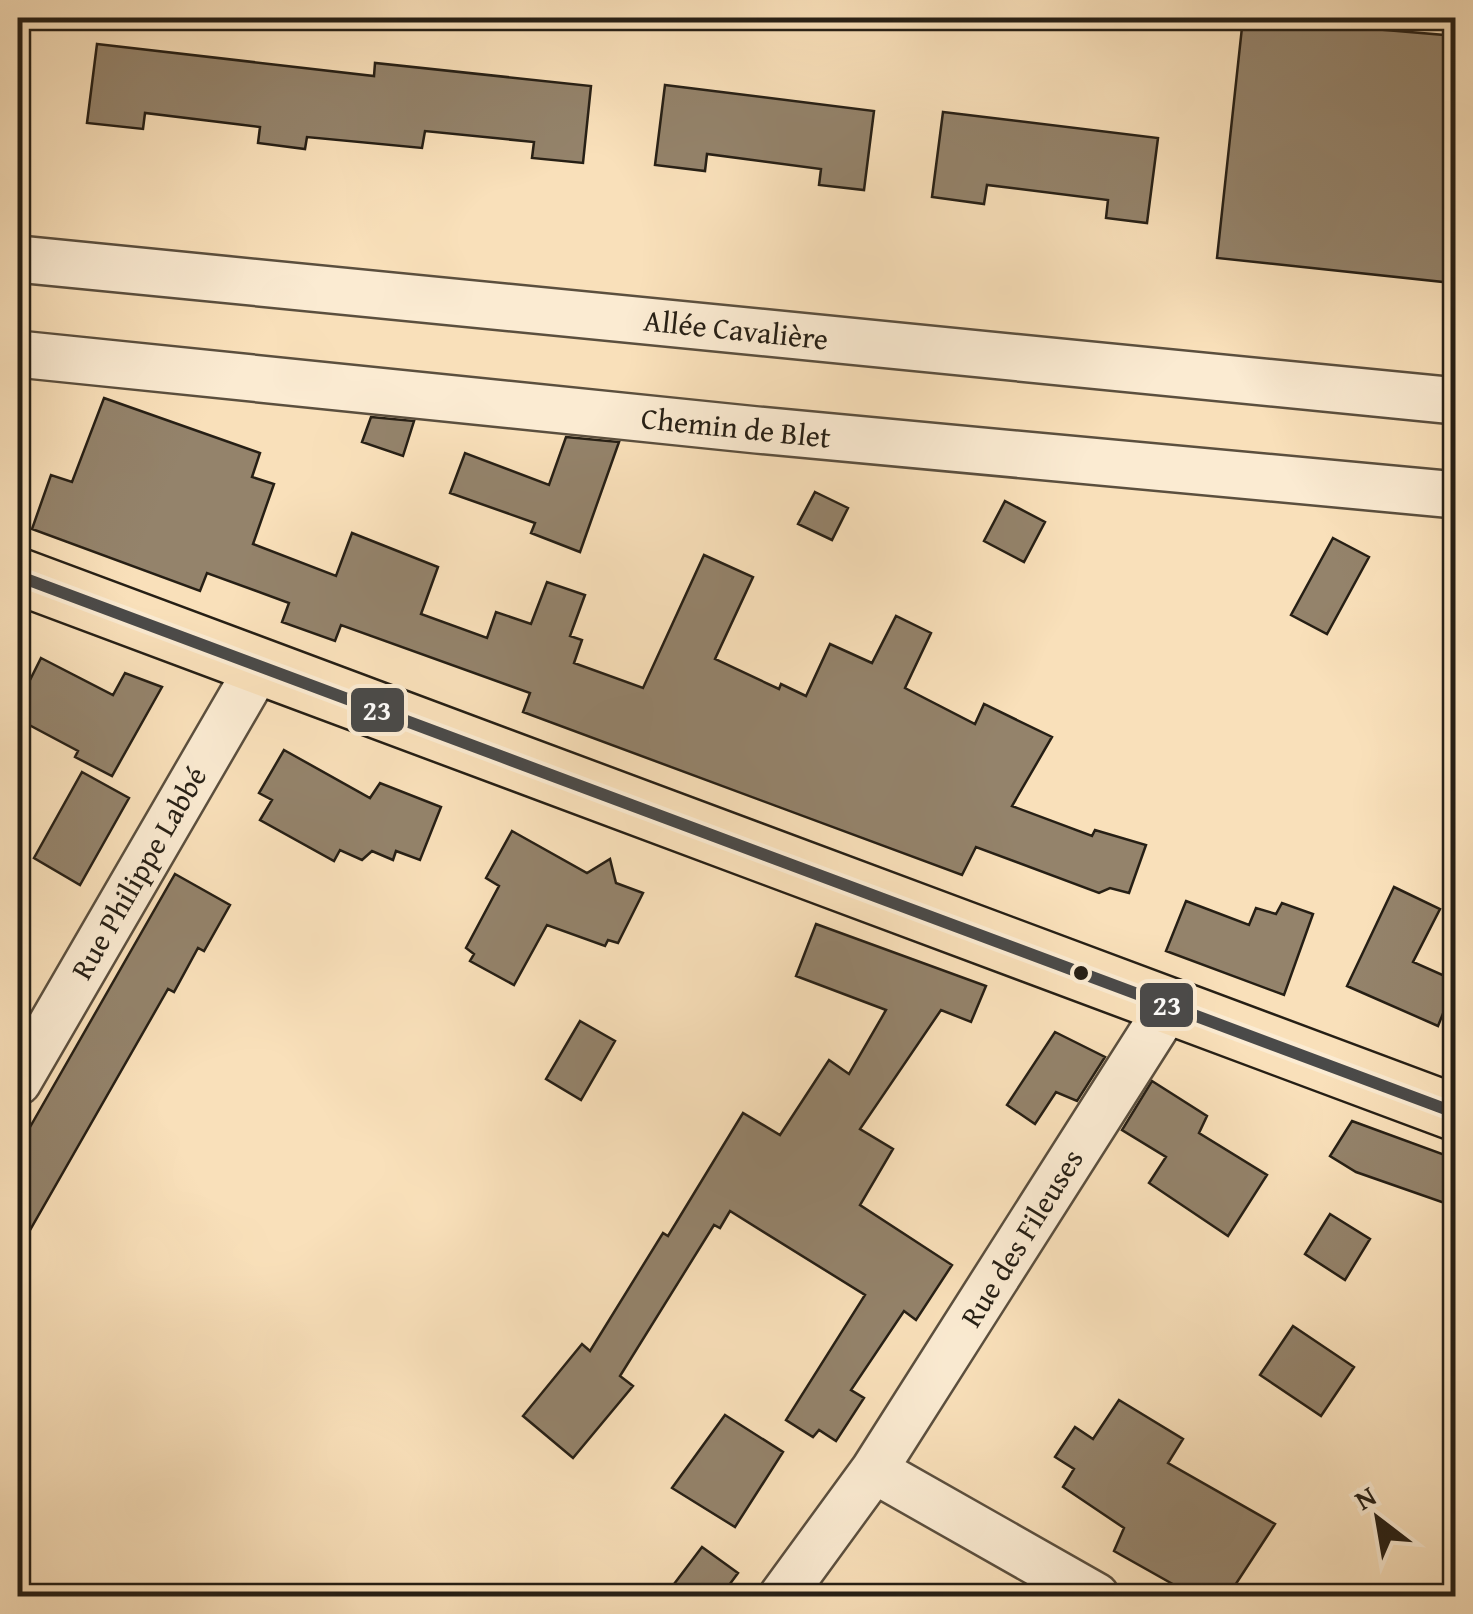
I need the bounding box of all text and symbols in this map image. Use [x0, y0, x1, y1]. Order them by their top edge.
street label: Allée Cavalière [642, 297, 831, 361]
street label: Chemin de Blet [639, 395, 833, 459]
line badge: 23 [349, 686, 406, 734]
text: 23 [362, 689, 392, 730]
street label: Rue Philippe Labbé [59, 758, 217, 987]
unlabelled marker [1071, 963, 1091, 983]
line badge: 23 [1138, 981, 1195, 1029]
text: 23 [1152, 984, 1182, 1025]
street label: Rue des Fileuses [949, 1140, 1093, 1335]
north arrow [1328, 1469, 1428, 1569]
text: N [1346, 1475, 1384, 1520]

